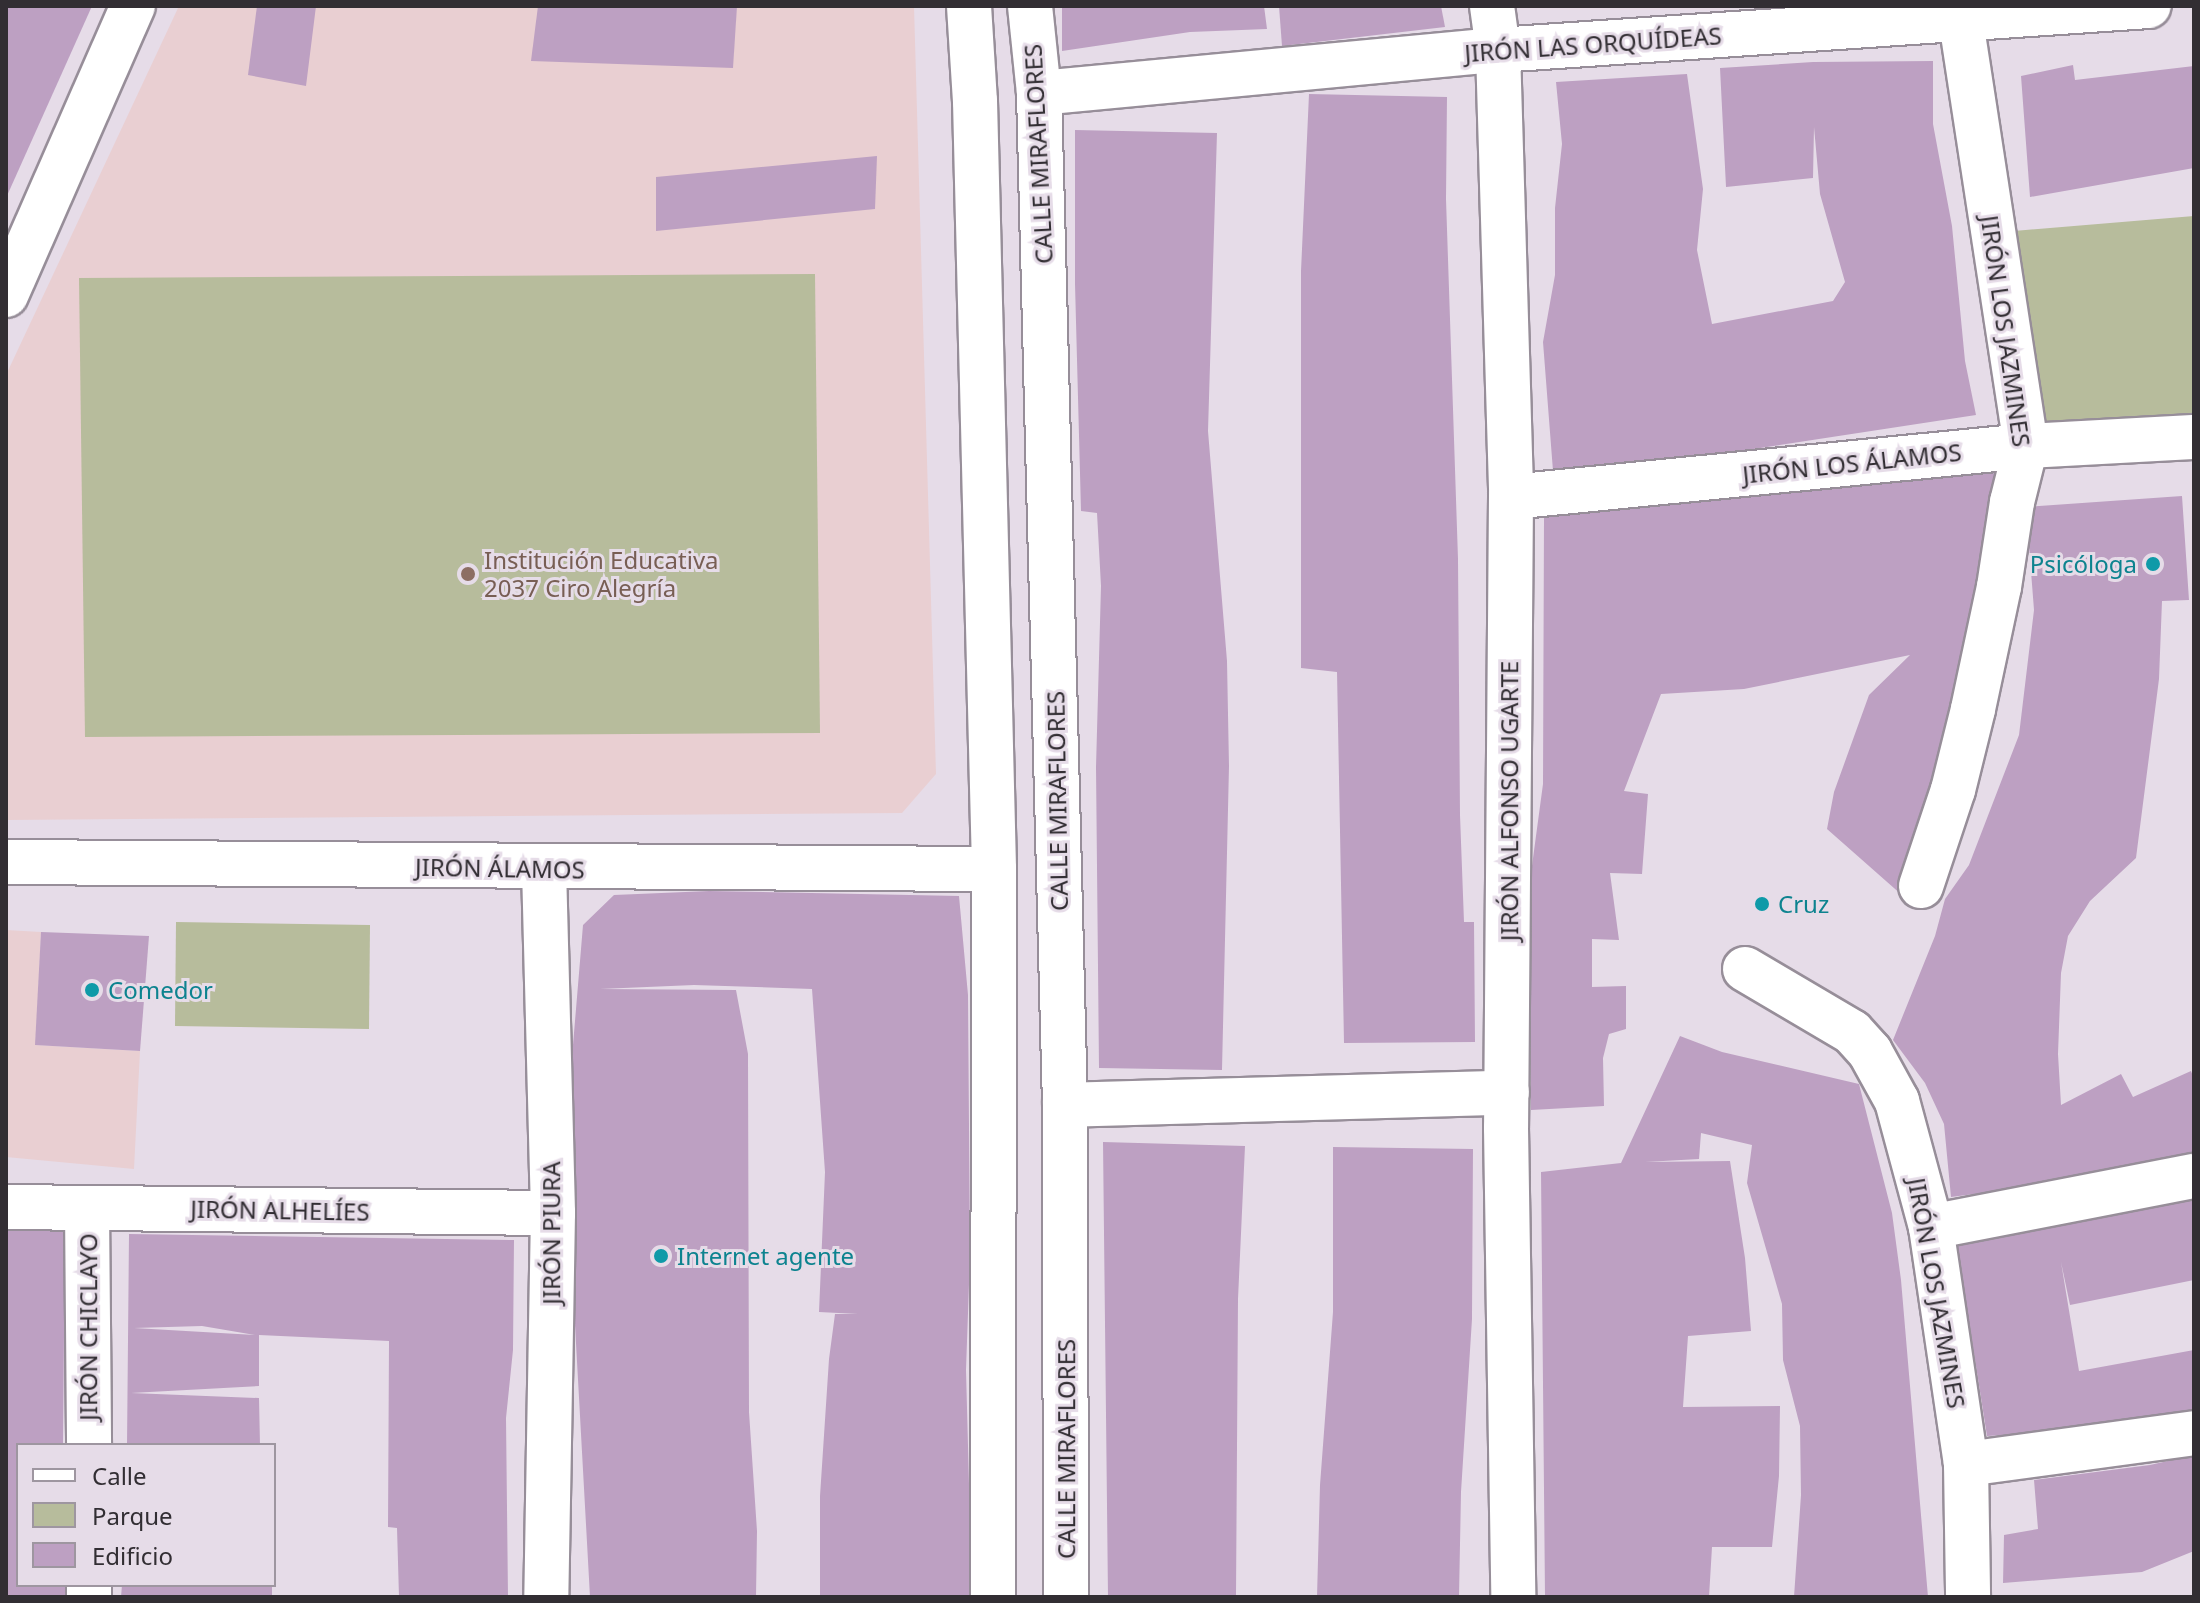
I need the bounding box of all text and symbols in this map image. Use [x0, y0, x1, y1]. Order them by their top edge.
street label: JIRÓN LAS ORQUÍDEAS [1463, 21, 1723, 67]
street label: CALLE MIRAFLORES [1018, 43, 1058, 265]
street label: JIRÓN LOS JAZMINES [1976, 213, 2036, 449]
street label: JIRÓN LOS ÁLAMOS [1741, 437, 1963, 489]
place label: Institución Educativa 2037 Ciro Alegría [484, 546, 719, 602]
place label: Psicóloga [2030, 550, 2137, 578]
marker: Psicóloga [2144, 555, 2162, 573]
marker: Institución Educativa 2037 Ciro Alegría [459, 565, 477, 583]
street label: JIRÓN ALFONSO UGARTE [1495, 661, 1523, 941]
street label: CALLE MIRAFLORES [1041, 691, 1073, 911]
street label: JIRÓN ÁLAMOS [415, 852, 585, 884]
place label: Cruz [1778, 890, 1829, 918]
marker: Cruz [1753, 895, 1771, 913]
place label: Comedor [108, 976, 213, 1004]
marker: Comedor [83, 981, 101, 999]
street label: JIRÓN PIURA [537, 1161, 565, 1305]
street label: JIRÓN LOS JAZMINES [1903, 1176, 1971, 1410]
street label: JIRÓN ALHELÍES [190, 1194, 370, 1226]
street label: JIRÓN CHICLAYO [74, 1233, 102, 1421]
place label: Internet agente [677, 1242, 854, 1270]
marker: Internet agente [652, 1247, 670, 1265]
street label: CALLE MIRAFLORES [1052, 1339, 1080, 1559]
legend [16, 1443, 276, 1587]
text: Calle [92, 1459, 147, 1492]
text: Parque [92, 1499, 173, 1532]
text: Edificio [92, 1539, 173, 1572]

